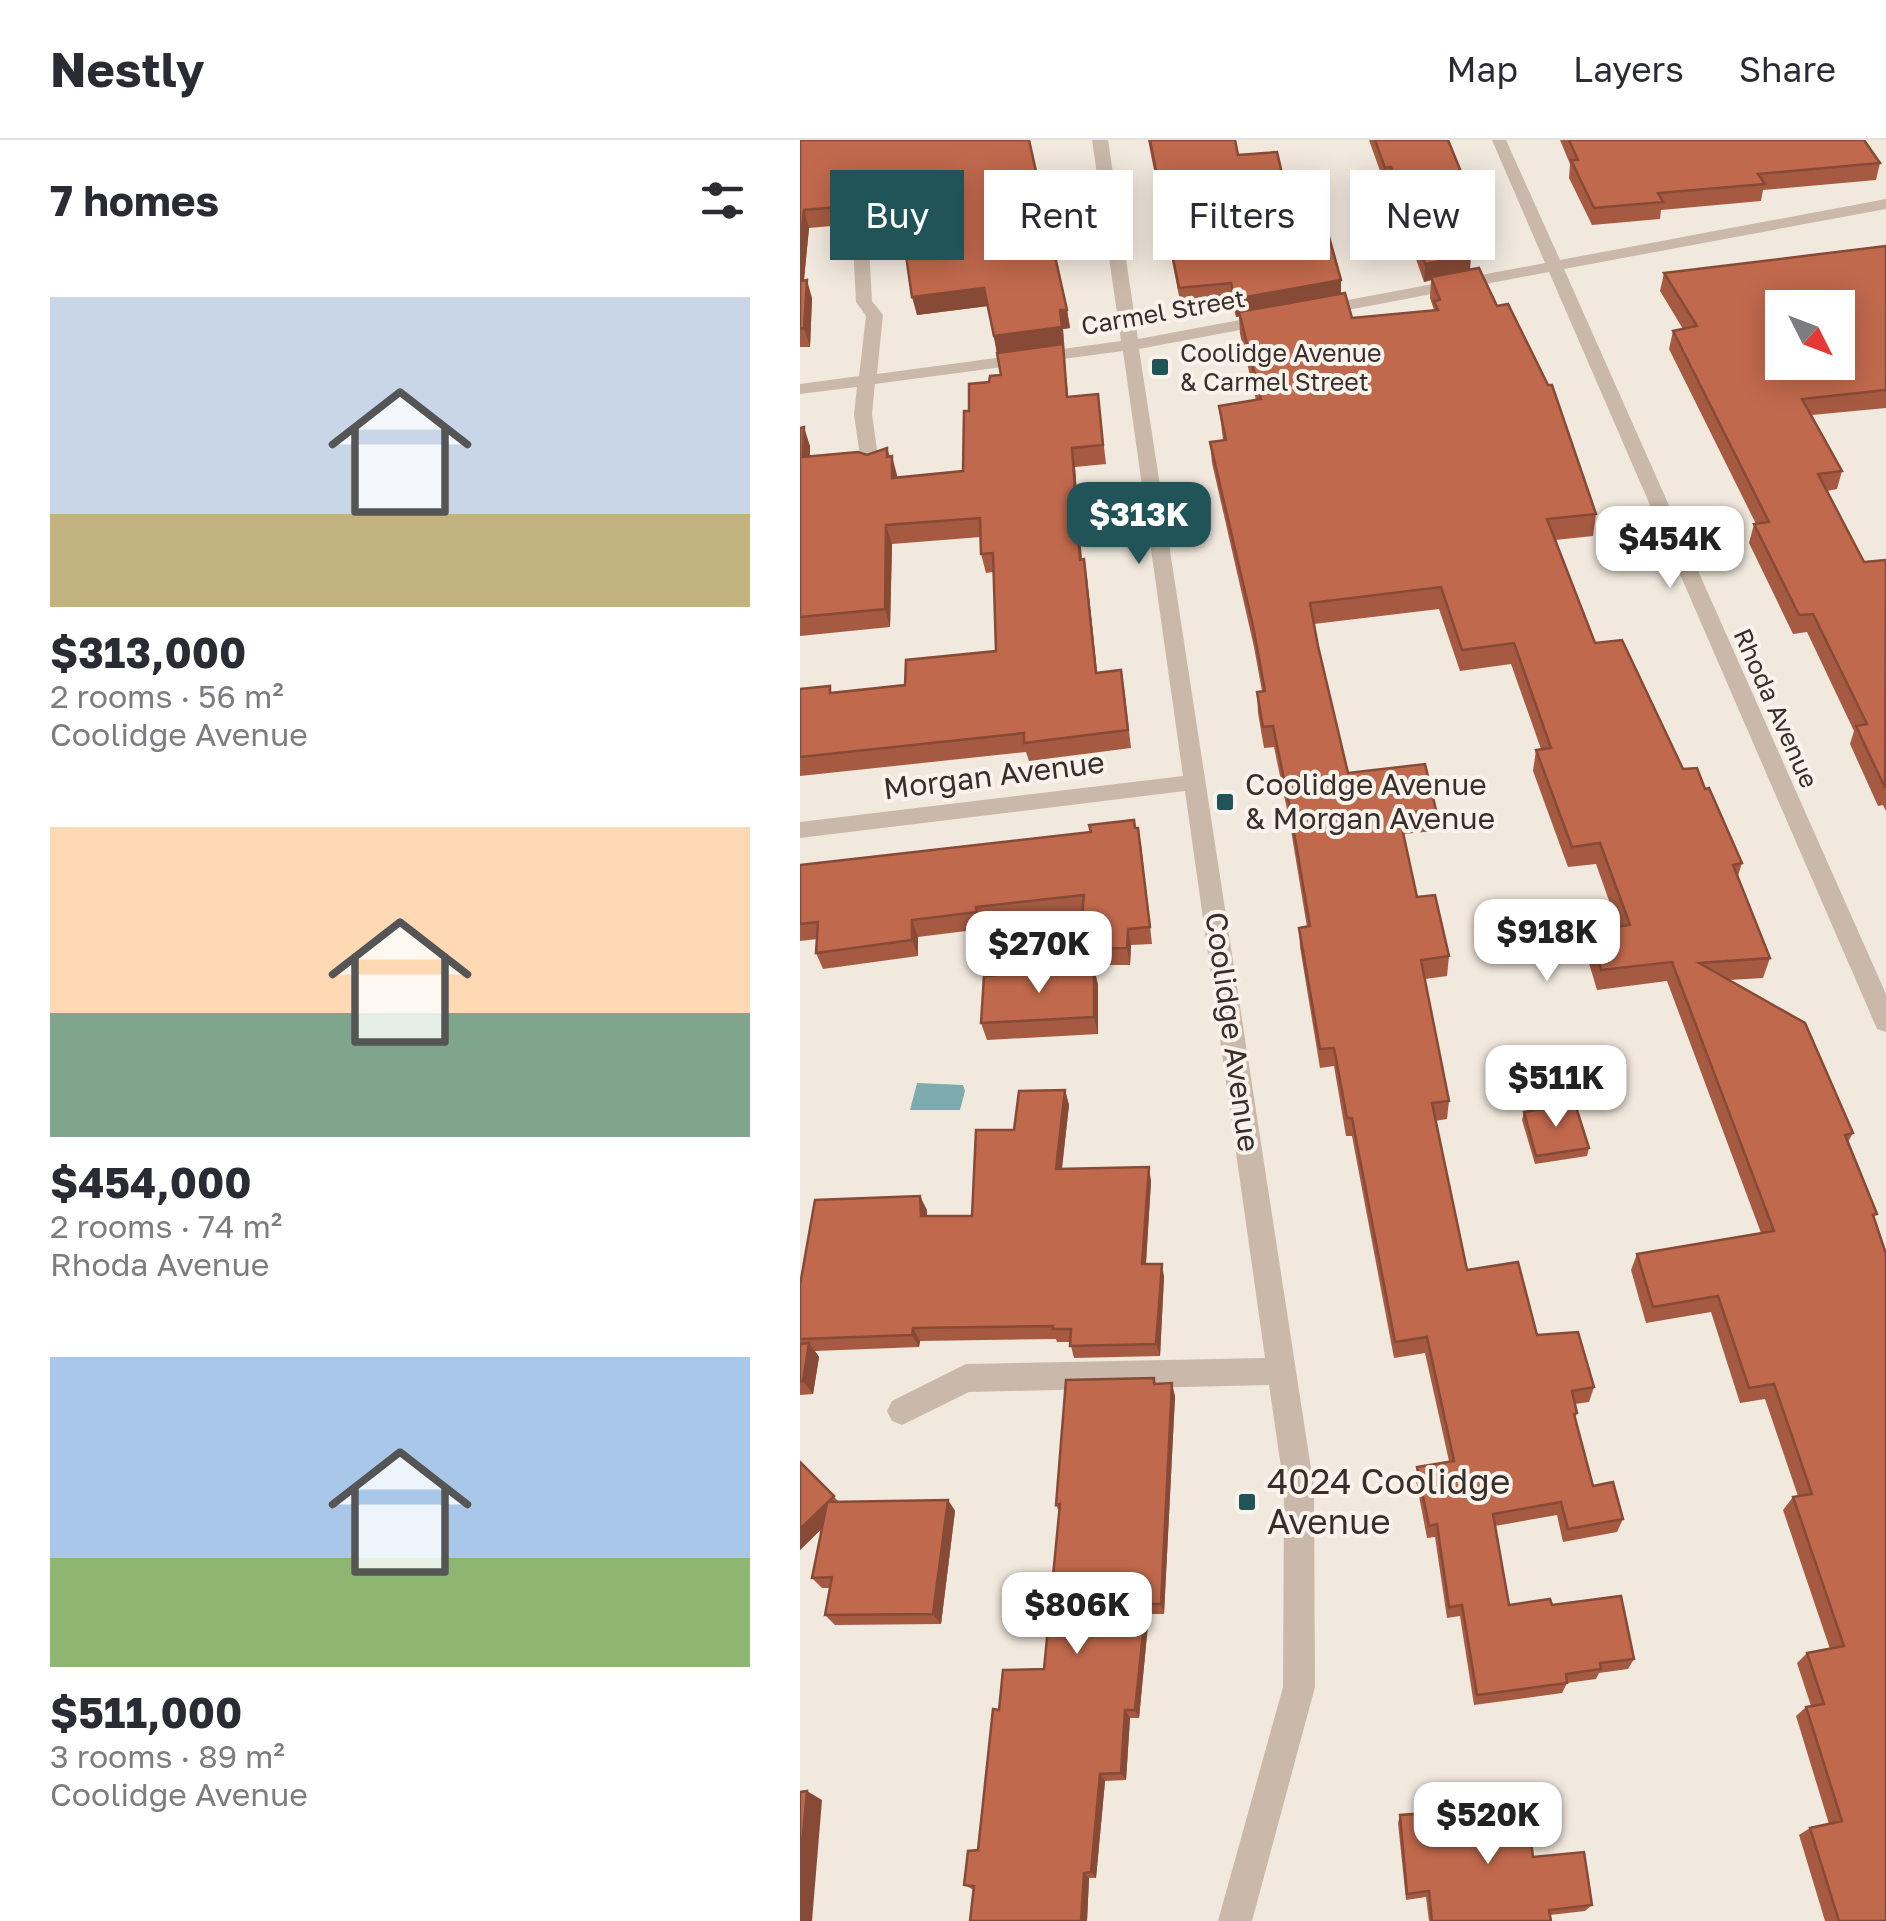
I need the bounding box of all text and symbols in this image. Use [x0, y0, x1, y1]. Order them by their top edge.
text: Nestly [50, 40, 205, 98]
text: Map [1447, 48, 1518, 90]
text: Layers [1573, 48, 1684, 90]
text: Share [1739, 48, 1836, 90]
chip: Buy [830, 170, 964, 260]
chip: Rent [984, 170, 1133, 260]
chip: Filters [1153, 170, 1330, 260]
chip: New [1350, 170, 1495, 260]
icon: filters [695, 173, 750, 228]
text: 7 homes [50, 175, 219, 225]
street label: Carmel Street [1079, 282, 1247, 341]
north arrow [1765, 290, 1855, 380]
map controls [1765, 290, 1855, 380]
place label: Coolidge Avenue & Carmel Street [1180, 337, 1381, 397]
marker: Coolidge Avenue & Carmel Street [1149, 356, 1171, 378]
icon: home [310, 362, 490, 542]
pin: $313K [1069, 482, 1209, 567]
text: $313K [1089, 495, 1189, 533]
pin: $454K [1600, 506, 1740, 591]
text: $454K [1618, 519, 1722, 557]
street label: Rhoda Avenue [1727, 623, 1825, 792]
text: $313,000 [50, 627, 246, 677]
text: 2 rooms · 56 m² [50, 677, 284, 715]
text: Coolidge Avenue [50, 715, 308, 753]
street label: Morgan Avenue [881, 744, 1106, 806]
place label: Coolidge Avenue & Morgan Avenue [1245, 766, 1495, 836]
marker: Coolidge Avenue & Morgan Avenue [1214, 791, 1236, 813]
icon: home [310, 892, 490, 1072]
pin: $918K [1477, 899, 1617, 984]
street label: Coolidge Avenue [1198, 910, 1268, 1154]
pin: $270K [969, 911, 1109, 996]
text: $918K [1496, 912, 1598, 950]
text: $270K [988, 924, 1090, 962]
pin: $511K [1486, 1045, 1626, 1130]
text: $511K [1507, 1058, 1605, 1096]
text: $454,000 [50, 1157, 252, 1207]
text: 2 rooms · 74 m² [50, 1207, 282, 1245]
text: Rhoda Avenue [50, 1245, 269, 1283]
icon: home [310, 1422, 490, 1602]
place label: 4024 Coolidge Avenue [1267, 1460, 1510, 1542]
marker: 4024 Coolidge Avenue [1236, 1491, 1258, 1513]
pin: $806K [1007, 1572, 1147, 1657]
text: $806K [1024, 1585, 1130, 1623]
text: $511,000 [50, 1687, 242, 1737]
text: 3 rooms · 89 m² [50, 1737, 285, 1775]
text: Coolidge Avenue [50, 1775, 308, 1813]
pin: $520K [1418, 1782, 1558, 1867]
text: $520K [1436, 1795, 1540, 1833]

